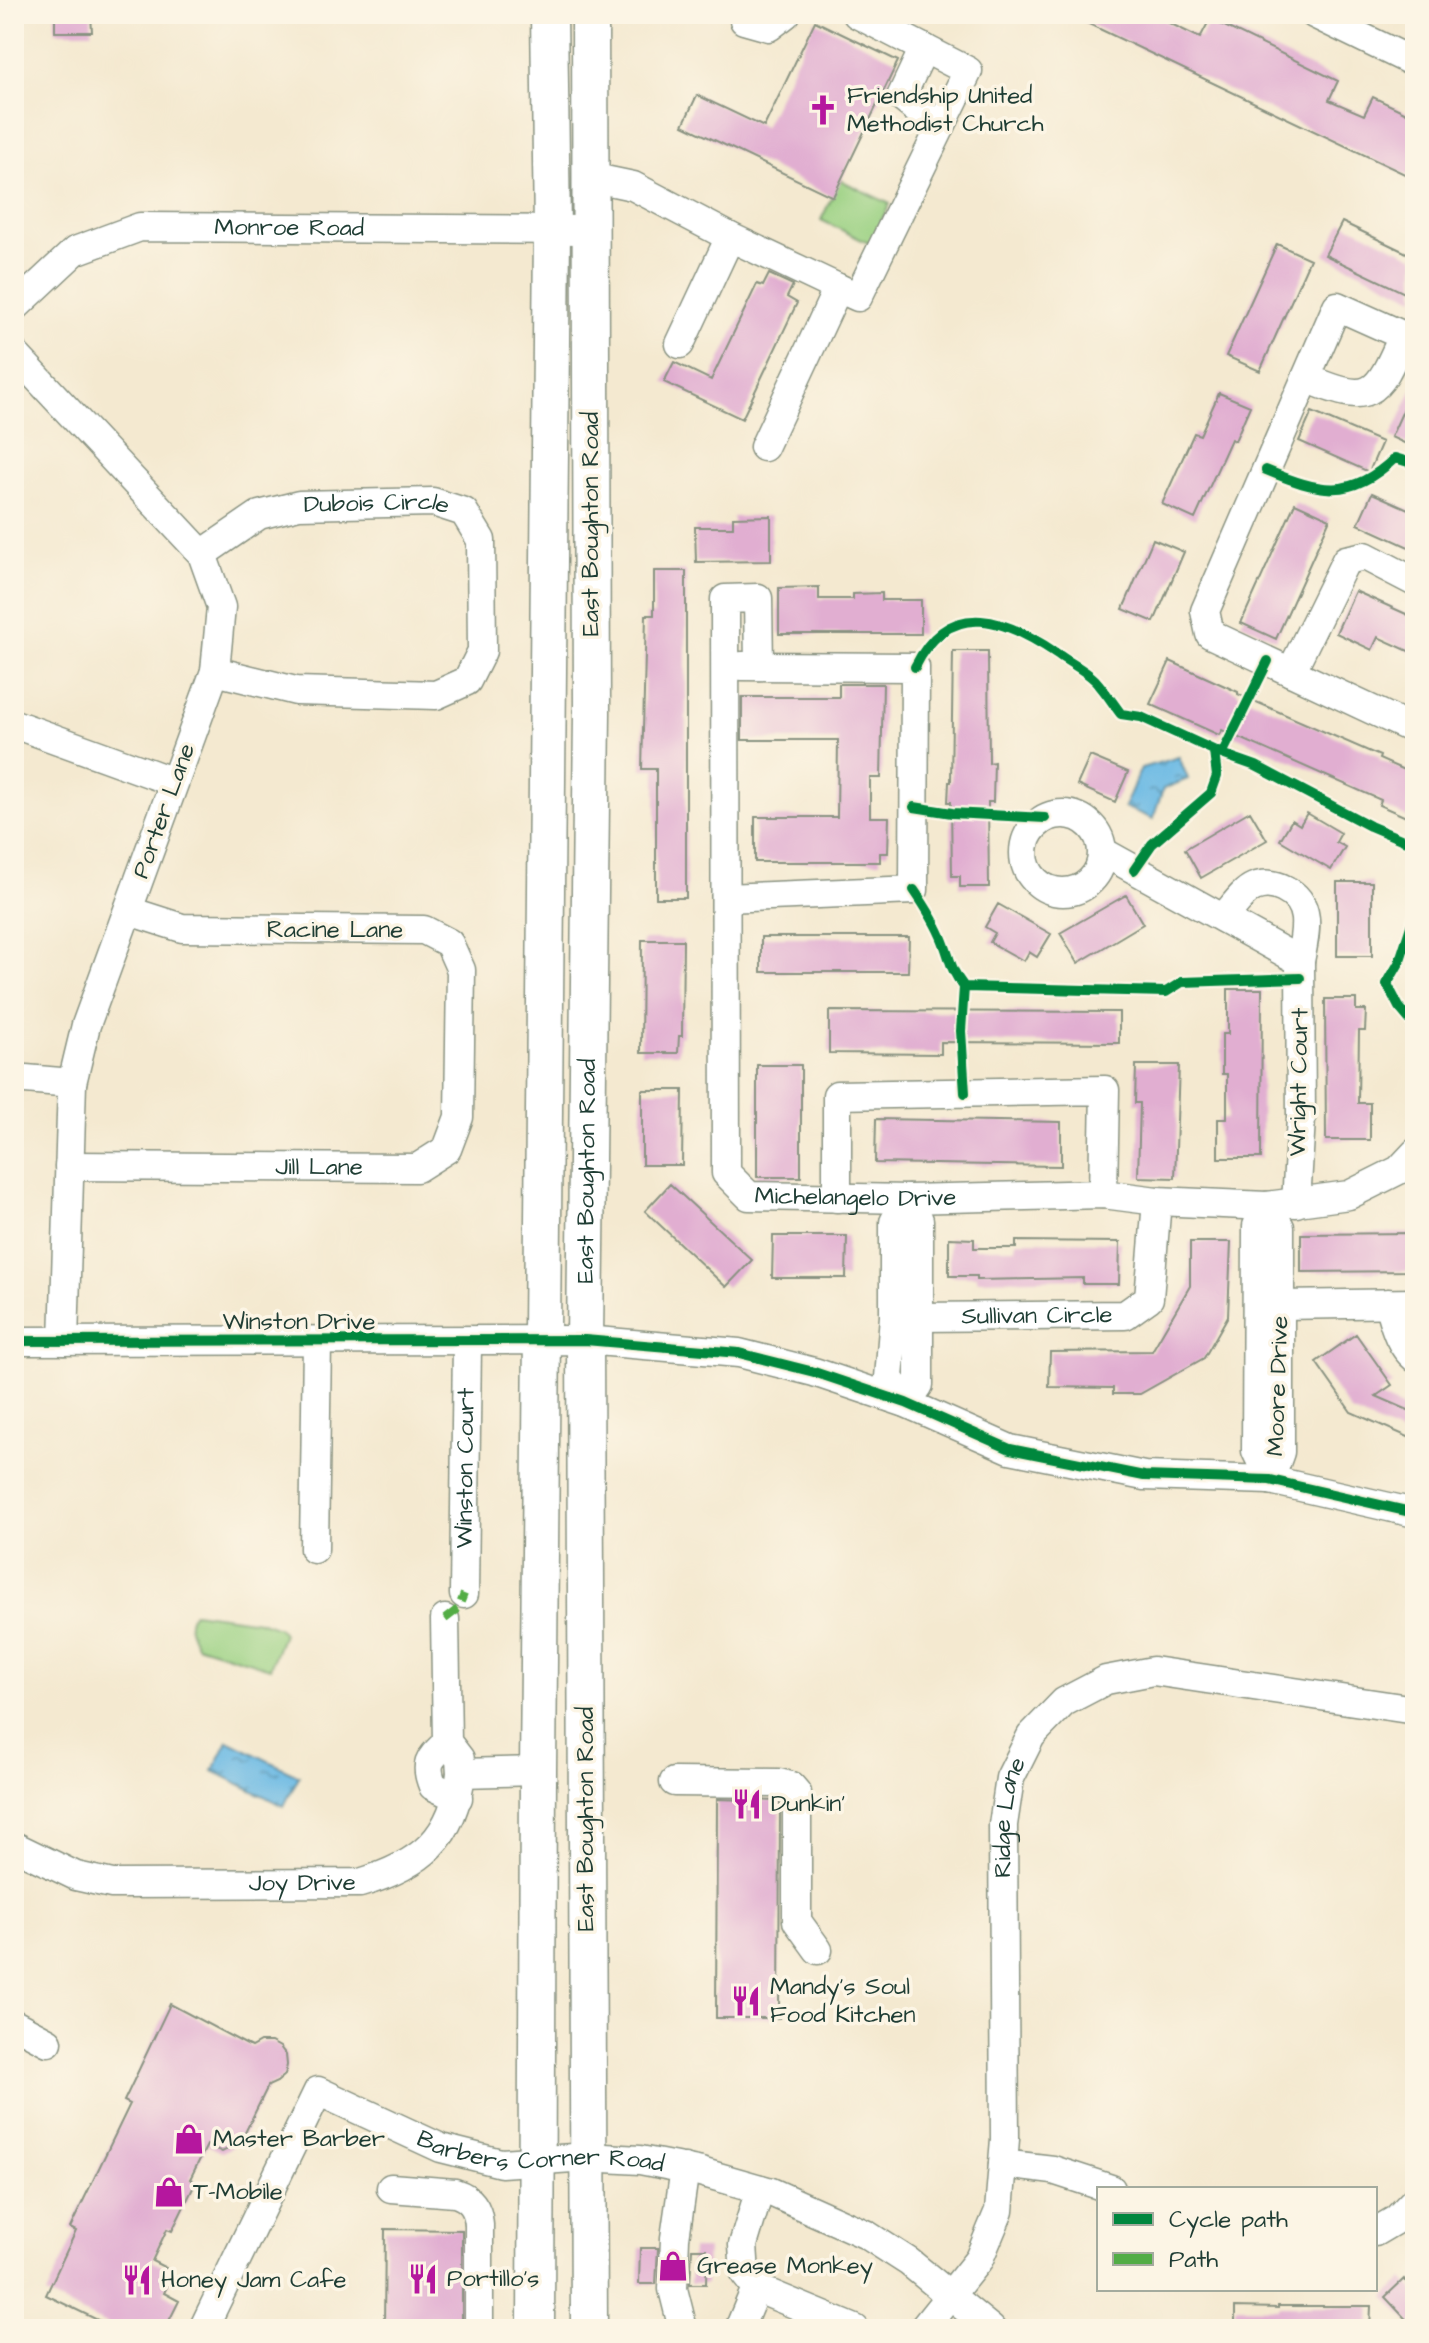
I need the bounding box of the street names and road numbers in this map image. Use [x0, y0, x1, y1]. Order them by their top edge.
street label: Monroe Road [214, 210, 364, 245]
street label: East Boughton Road [574, 412, 609, 636]
street label: Dubois Circle [303, 485, 454, 523]
street label: Porter Lane [124, 739, 204, 883]
street label: Racine Lane [267, 913, 403, 947]
street label: Wright Court [1281, 1007, 1318, 1157]
street label: East Boughton Road [569, 1058, 605, 1284]
street label: Jill Lane [275, 1150, 363, 1185]
street label: Michelangelo Drive [754, 1179, 957, 1216]
street label: Sullivan Circle [961, 1298, 1113, 1334]
street label: Winston Drive [223, 1305, 375, 1339]
street label: Moore Drive [1259, 1315, 1297, 1457]
street label: Winston Court [448, 1387, 483, 1549]
street label: East Boughton Road [569, 1707, 604, 1931]
street label: Ridge Lane [986, 1751, 1035, 1878]
street label: Joy Drive [249, 1866, 356, 1901]
street label: Barbers Corner Road [411, 2122, 667, 2181]

